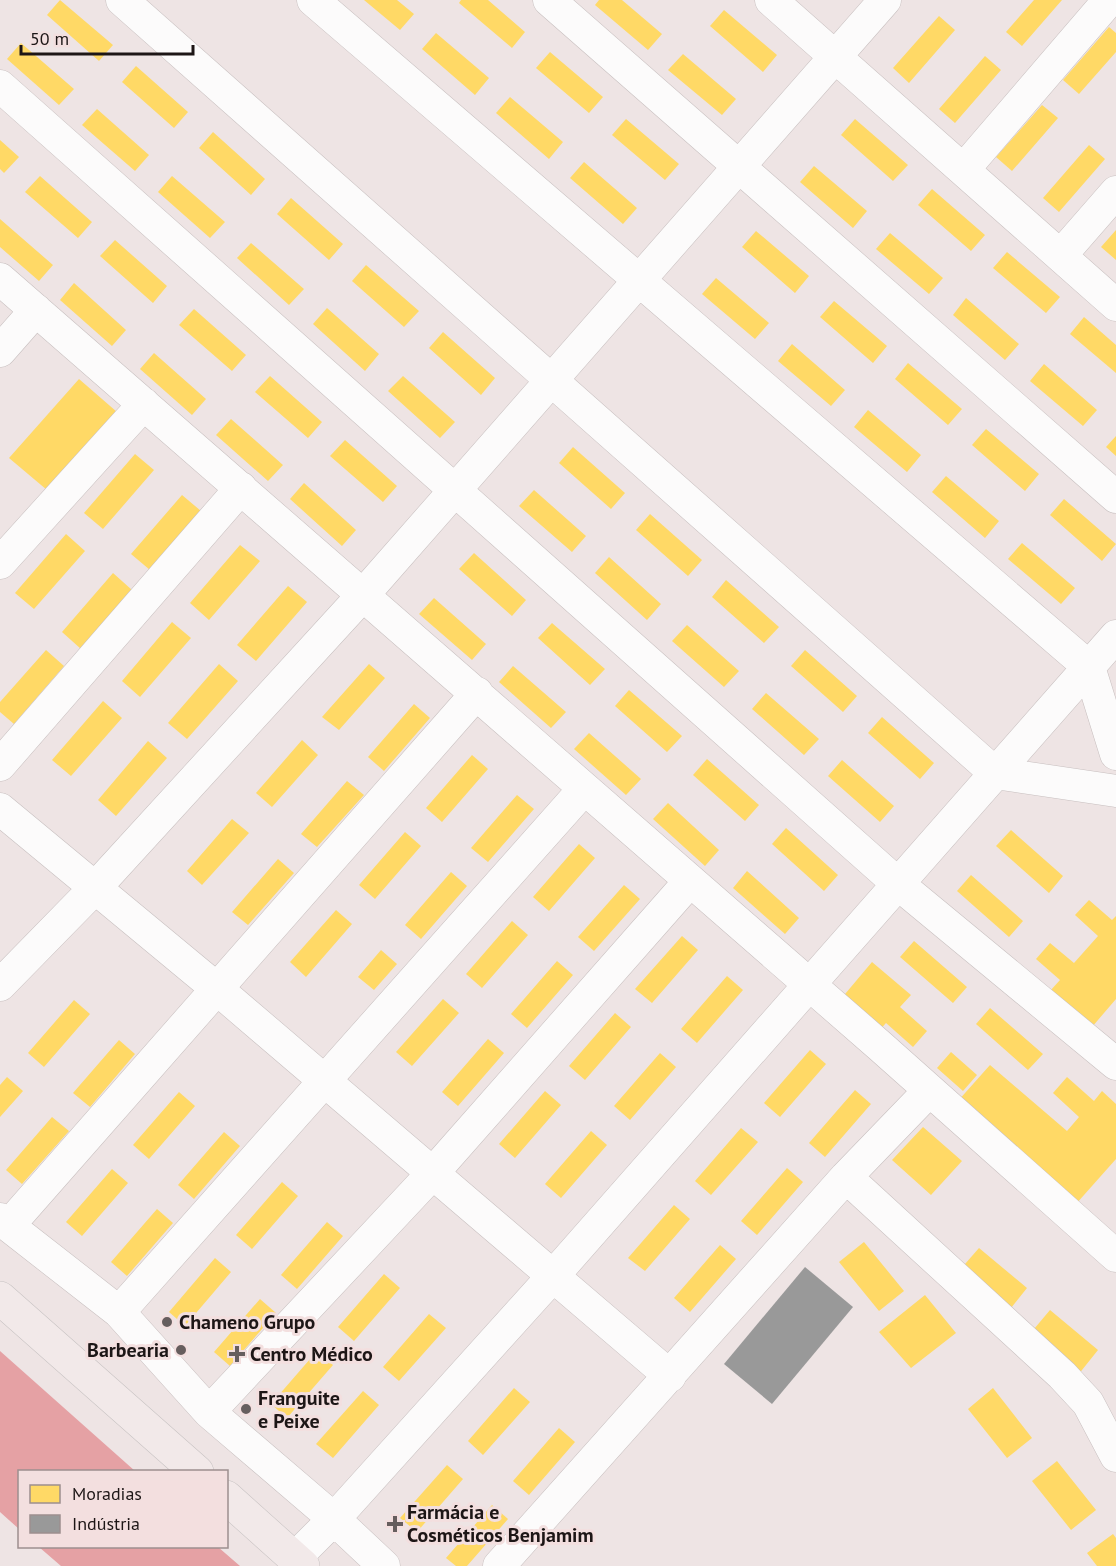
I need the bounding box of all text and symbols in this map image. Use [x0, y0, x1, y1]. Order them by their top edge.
scale bar [21, 18, 194, 56]
text: 50 m [30, 27, 69, 50]
place label: Chameno Grupo [179, 1309, 315, 1335]
marker: Chameno Grupo [160, 1315, 174, 1329]
place label: Barbearia [87, 1337, 169, 1363]
place label: Centro Médico [250, 1341, 373, 1367]
marker: Barbearia [174, 1343, 188, 1357]
marker: Centro Médico [228, 1345, 246, 1363]
place label: Franguite e Peixe [258, 1385, 340, 1434]
marker: Franguite e Peixe [239, 1402, 253, 1416]
legend [18, 1470, 228, 1548]
text: Moradias [72, 1482, 142, 1505]
place label: Farmácia e Cosméticos Benjamim [407, 1499, 594, 1548]
text: Indústria [72, 1512, 140, 1535]
marker: Farmácia e Cosméticos Benjamim [388, 1517, 402, 1531]

